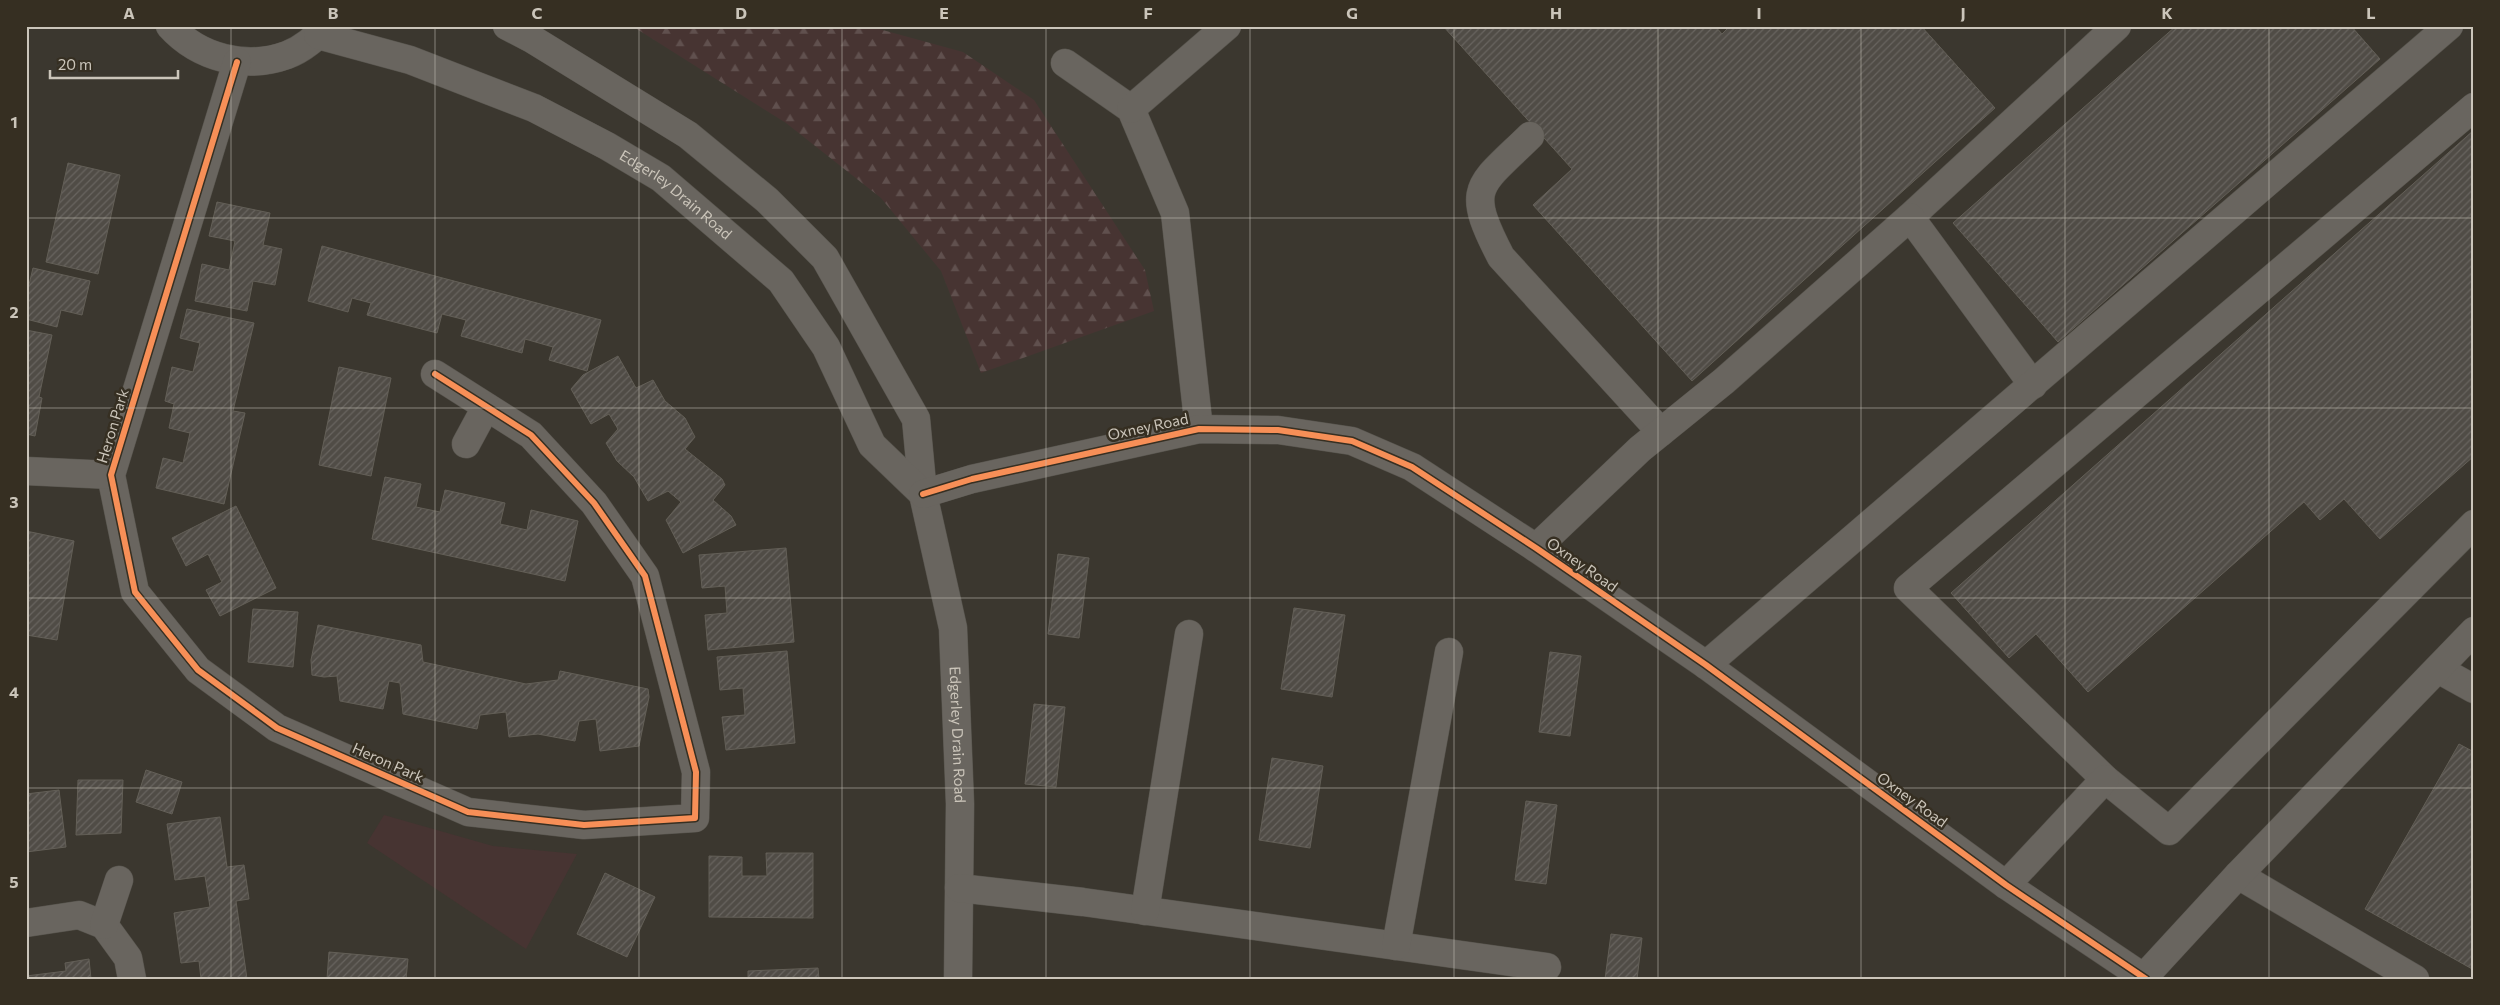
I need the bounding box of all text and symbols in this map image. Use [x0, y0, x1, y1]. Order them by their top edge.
text: A [123, 3, 135, 22]
text: B [328, 3, 339, 22]
text: C [532, 3, 543, 22]
text: D [735, 3, 747, 22]
text: E [939, 3, 949, 22]
text: F [1143, 3, 1153, 22]
text: G [1346, 3, 1358, 22]
text: H [1550, 3, 1562, 22]
text: I [1756, 3, 1762, 22]
text: J [1960, 3, 1966, 22]
text: K [2161, 3, 2173, 22]
text: L [2366, 3, 2376, 22]
scale bar [50, 48, 178, 80]
text: 20 m [58, 55, 92, 73]
text: 1 [10, 112, 18, 131]
street label: Edgerley Drain Road [617, 146, 736, 243]
text: 2 [9, 302, 19, 321]
street label: Heron Park [92, 386, 132, 465]
street label: Oxney Road [1106, 409, 1190, 443]
text: 3 [9, 492, 19, 511]
street label: Oxney Road [1544, 533, 1621, 595]
street label: Edgerley Drain Road [947, 666, 970, 803]
text: 4 [9, 682, 19, 701]
street label: Heron Park [350, 738, 427, 786]
street label: Oxney Road [1874, 768, 1951, 831]
text: 5 [9, 872, 19, 891]

